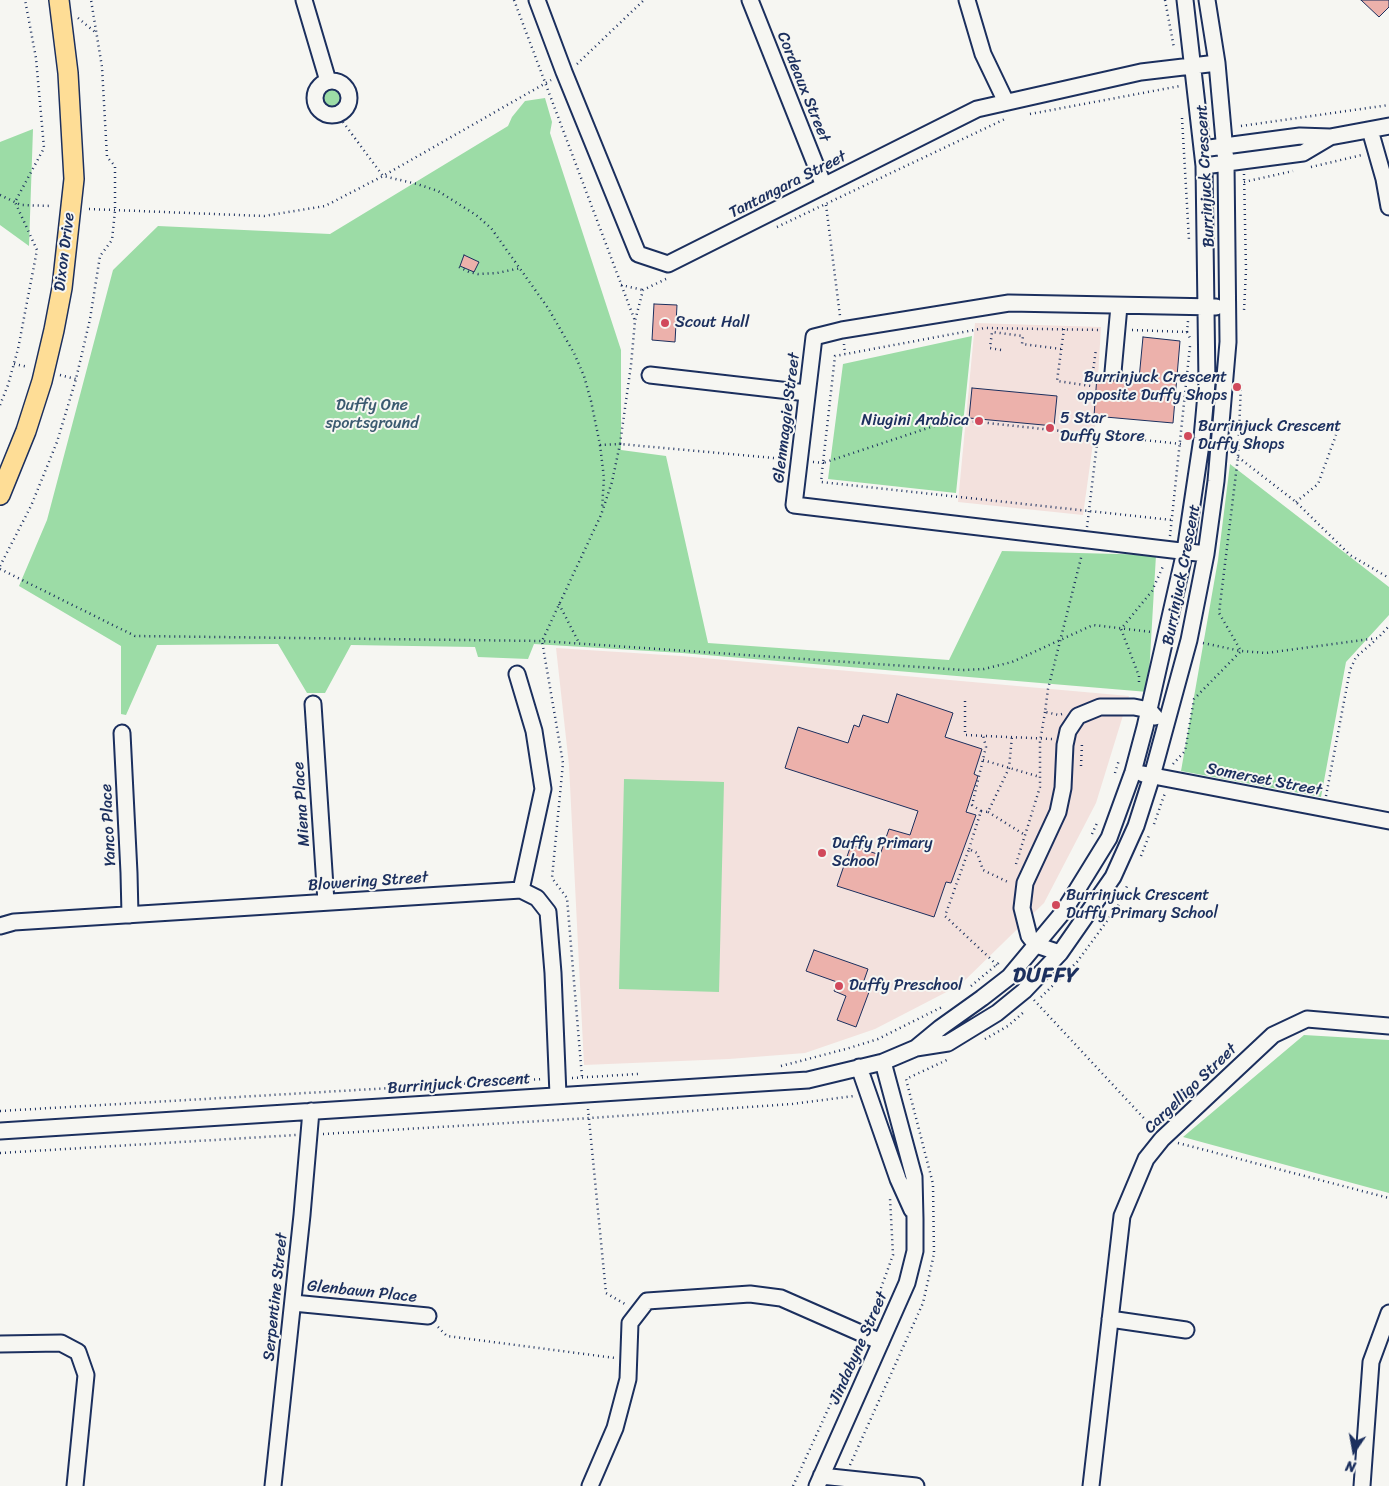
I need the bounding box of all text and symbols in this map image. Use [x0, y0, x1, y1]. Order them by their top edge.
street label: Cordeaux Street [772, 29, 834, 145]
street label: Burrinjuck Crescent [1193, 104, 1219, 248]
street label: Tantangara Street [726, 147, 850, 223]
street label: Dixon Drive [51, 211, 79, 293]
place label: Scout Hall [675, 313, 749, 333]
marker: Scout Hall [659, 317, 671, 329]
street label: Glenmaggie Street [769, 352, 805, 484]
place label: Burrinjuck Crescent opposite Duffy Shops [1077, 368, 1227, 406]
marker: Burrinjuck Crescent opposite Duffy Shops [1231, 381, 1243, 393]
park label: Duffy One sportsground [325, 396, 419, 434]
place label: 5 Star Duffy Store [1060, 409, 1145, 447]
place label: Niugini Arabica [861, 411, 969, 431]
marker: Niugini Arabica [973, 415, 985, 427]
place label: Burrinjuck Crescent Duffy Shops [1198, 417, 1341, 455]
marker: 5 Star Duffy Store [1044, 422, 1056, 434]
marker: Burrinjuck Crescent Duffy Shops [1182, 430, 1194, 442]
street label: Burrinjuck Crescent [1159, 503, 1205, 647]
street label: Somerset Street [1205, 759, 1323, 801]
street label: Miena Place [289, 761, 315, 847]
street label: Yanco Place [97, 783, 121, 867]
place label: Duffy Primary School [832, 834, 933, 872]
marker: Duffy Primary School [816, 847, 828, 859]
street label: Blowering Street [307, 868, 429, 896]
place label: Burrinjuck Crescent Duffy Primary School [1066, 886, 1218, 924]
marker: Burrinjuck Crescent Duffy Primary School [1050, 899, 1062, 911]
district label: DUFFY [1012, 964, 1080, 990]
place label: Duffy Preschool [849, 976, 963, 996]
marker: Duffy Preschool [833, 980, 845, 992]
street label: Cargelligo Street [1141, 1040, 1241, 1138]
street label: Burrinjuck Crescent [387, 1069, 531, 1099]
street label: Serpentine Street [260, 1232, 292, 1362]
street label: Glenbawn Place [306, 1277, 418, 1307]
street label: Jindabyne Street [826, 1289, 892, 1407]
north arrow [1329, 1426, 1379, 1476]
text: N [1343, 1453, 1358, 1479]

